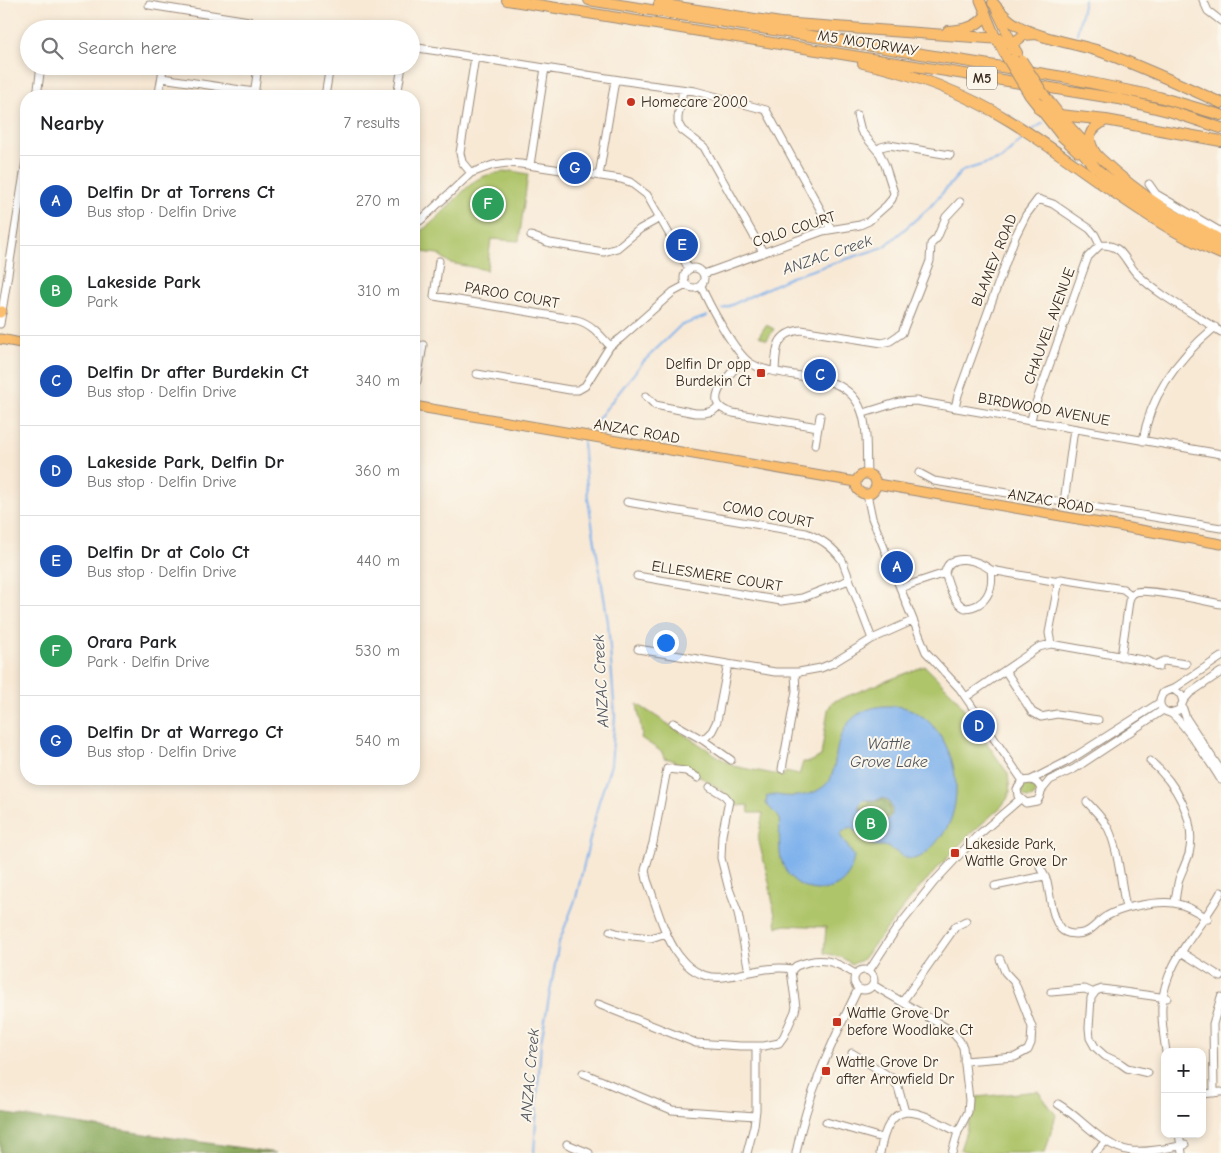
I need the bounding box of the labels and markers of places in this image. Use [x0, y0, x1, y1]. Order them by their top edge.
place label: Homecare 2000 [641, 93, 748, 111]
marker: Homecare 2000 [625, 96, 637, 108]
pin: G [559, 149, 591, 187]
pin: F [472, 185, 504, 223]
pin: E [666, 226, 698, 264]
place label: Delfin Dr opp Burdekin Ct [666, 355, 752, 390]
pin: C [804, 356, 836, 394]
marker: Delfin Dr opp Burdekin Ct [755, 367, 767, 379]
pin: A [881, 548, 913, 586]
pin: D [963, 707, 995, 745]
pin: B [855, 805, 887, 843]
place label: Lakeside Park, Wattle Grove Dr [965, 835, 1067, 870]
marker: Lakeside Park, Wattle Grove Dr [949, 847, 961, 859]
place label: Wattle Grove Dr before Woodlake Ct [847, 1004, 974, 1039]
marker: Wattle Grove Dr before Woodlake Ct [831, 1016, 843, 1028]
place label: Wattle Grove Dr after Arrowfield Dr [836, 1053, 954, 1088]
marker: Wattle Grove Dr after Arrowfield Dr [820, 1065, 832, 1077]

